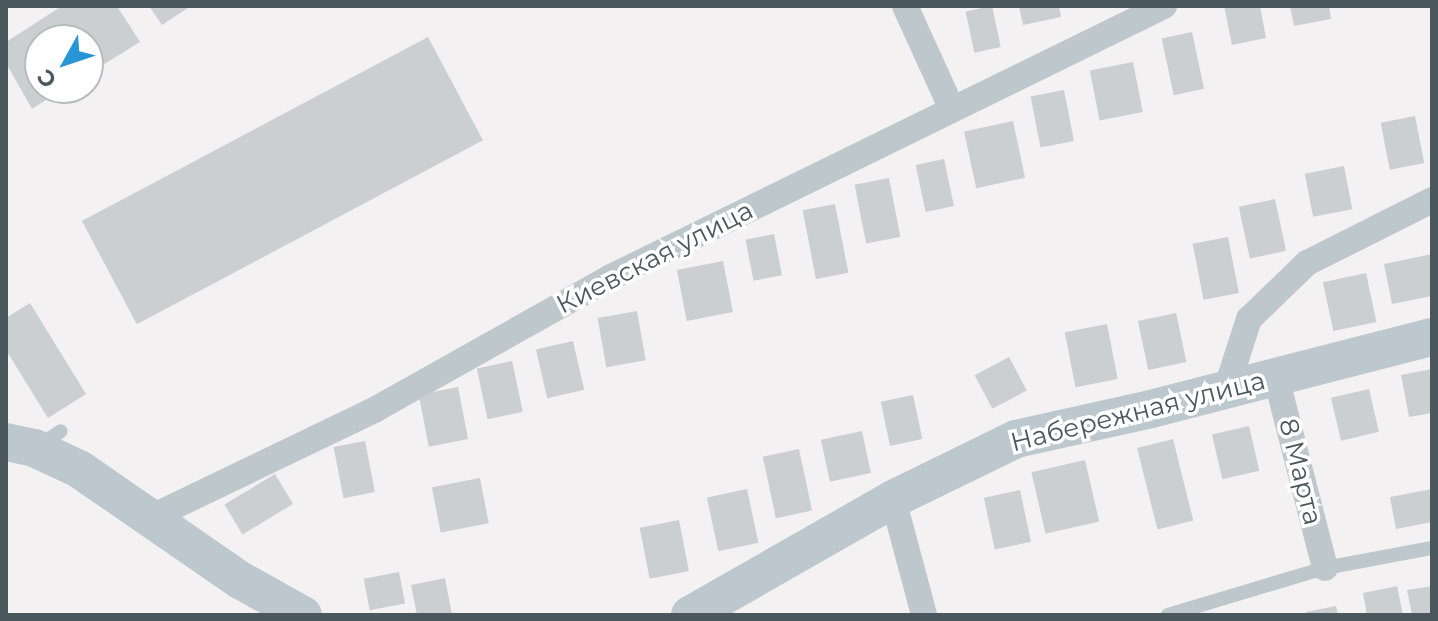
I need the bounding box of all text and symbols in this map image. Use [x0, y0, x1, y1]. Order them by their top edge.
north arrow [24, 24, 104, 104]
text: С [31, 64, 62, 93]
street label: Киевская улица [552, 195, 758, 321]
street label: Набережная улица [1008, 365, 1268, 459]
street label: 8 Марта [1272, 416, 1328, 528]

